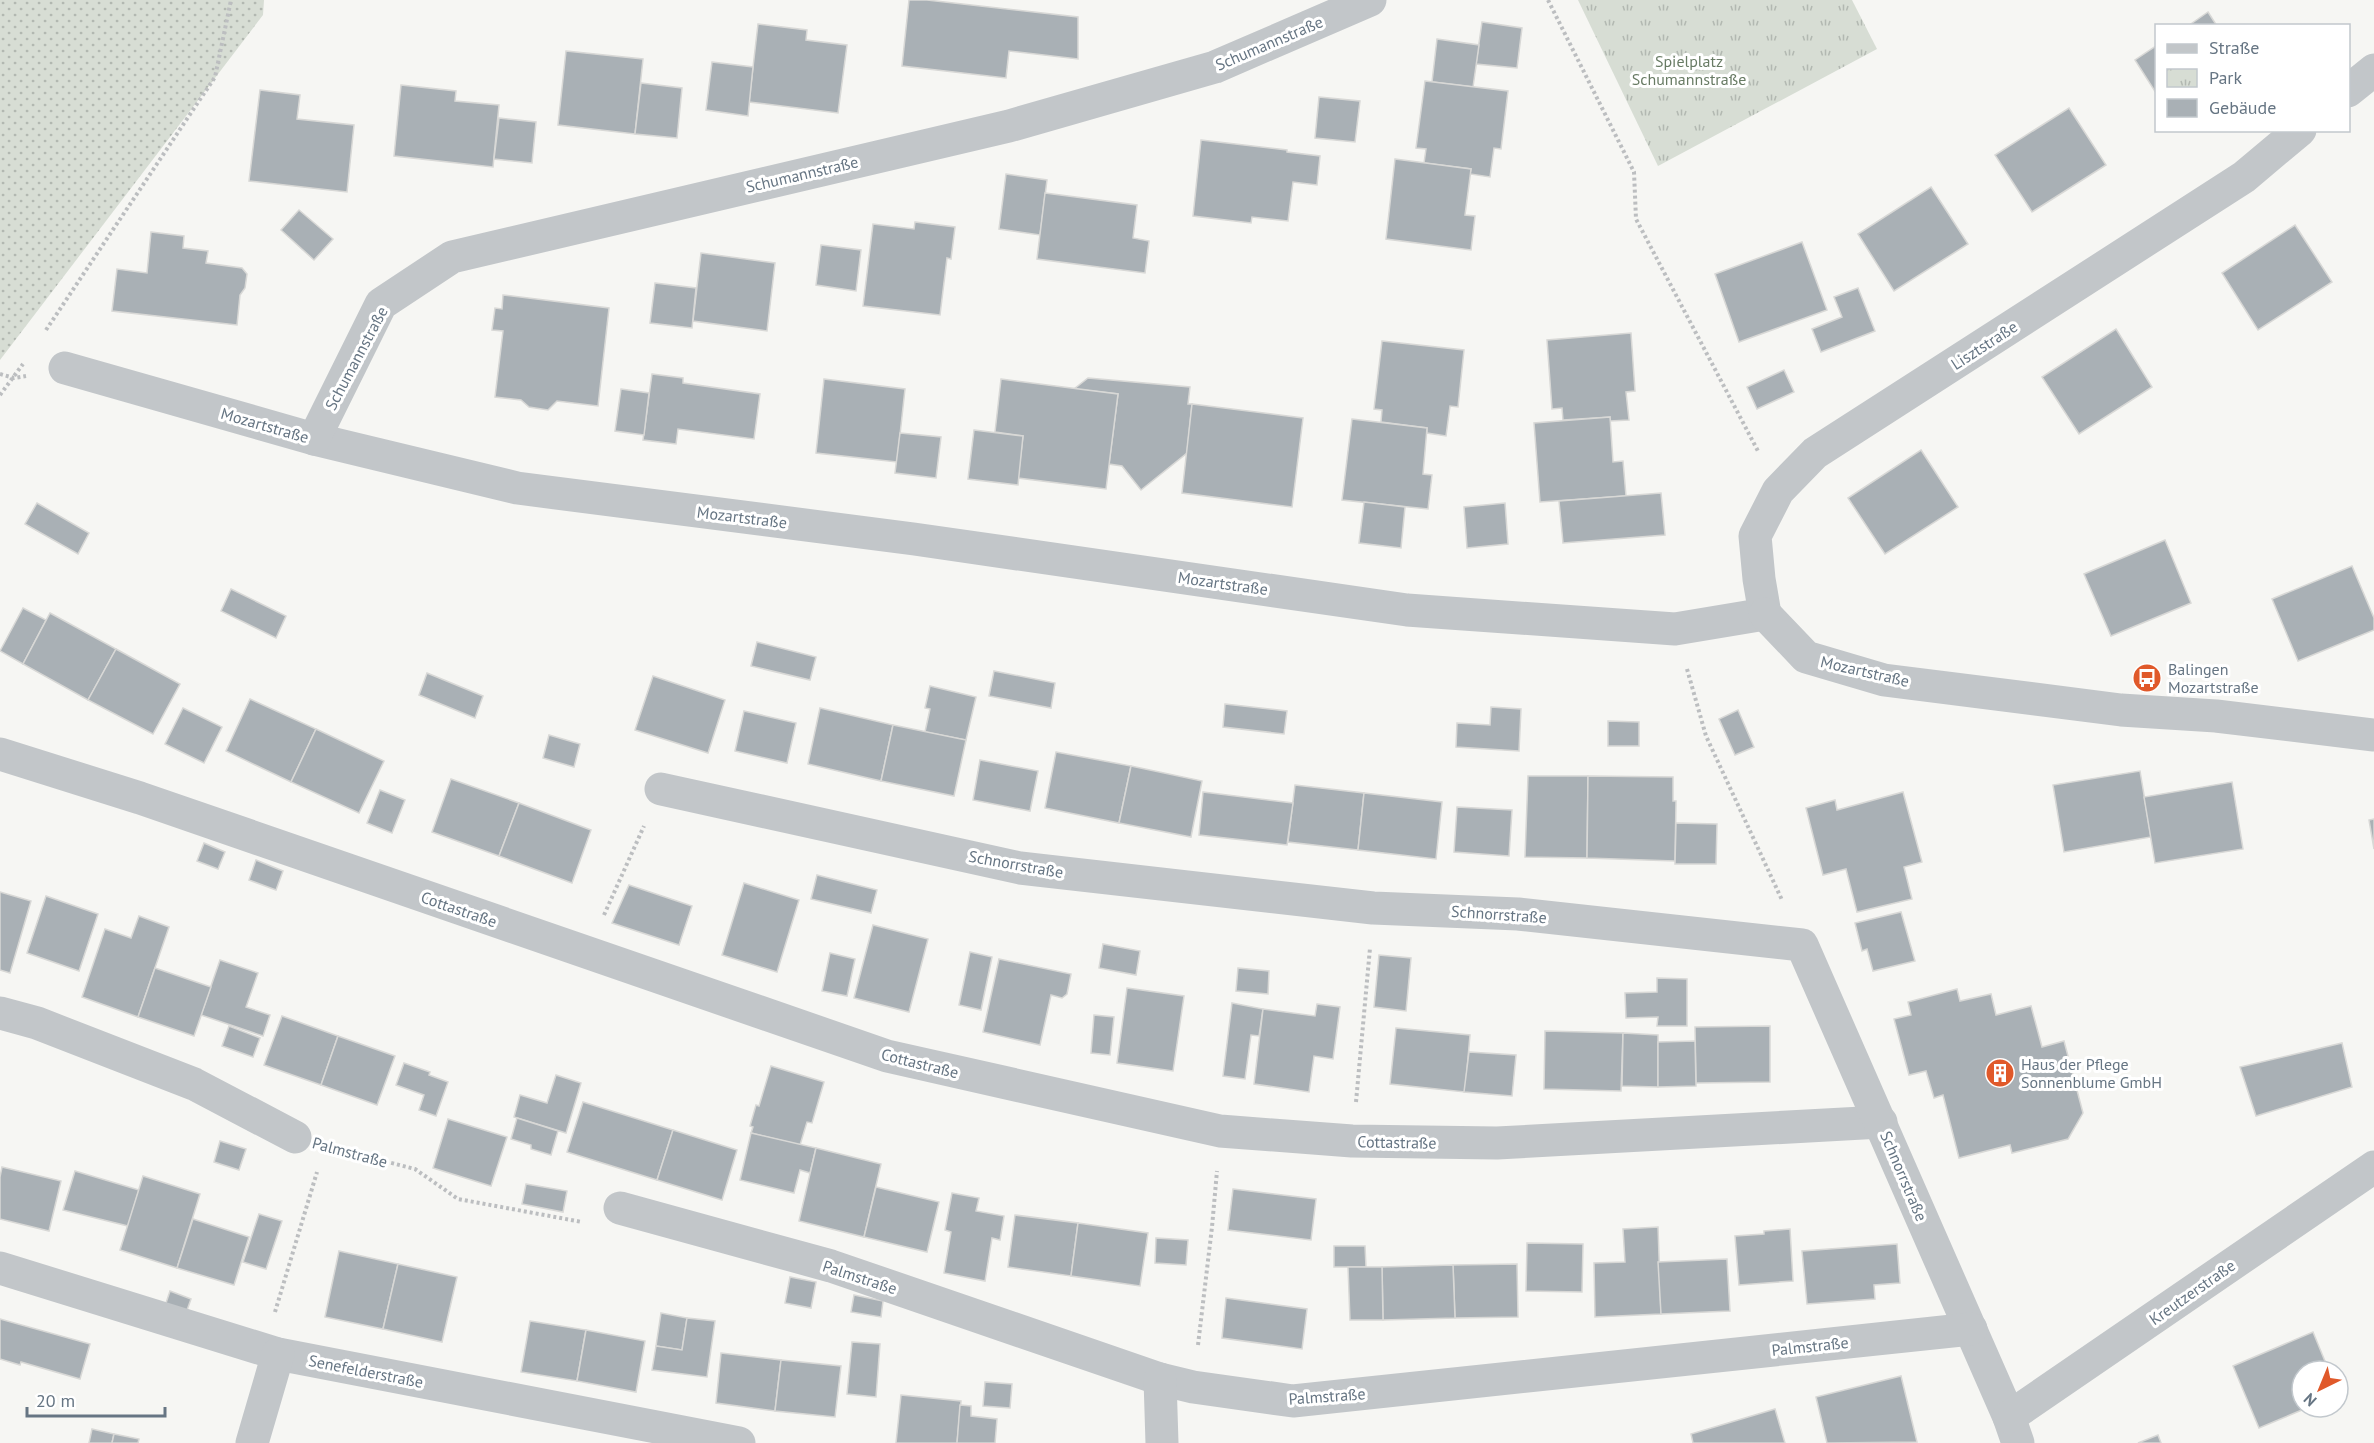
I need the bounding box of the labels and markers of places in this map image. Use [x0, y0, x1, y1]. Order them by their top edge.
place label: Balingen Mozartstraße [2168, 659, 2259, 697]
bus stop icon: Balingen Mozartstraße [2131, 662, 2163, 694]
place label: Haus der Pflege Sonnenblume GmbH [2021, 1054, 2162, 1092]
building icon: Haus der Pflege Sonnenblume GmbH [1984, 1057, 2016, 1089]

